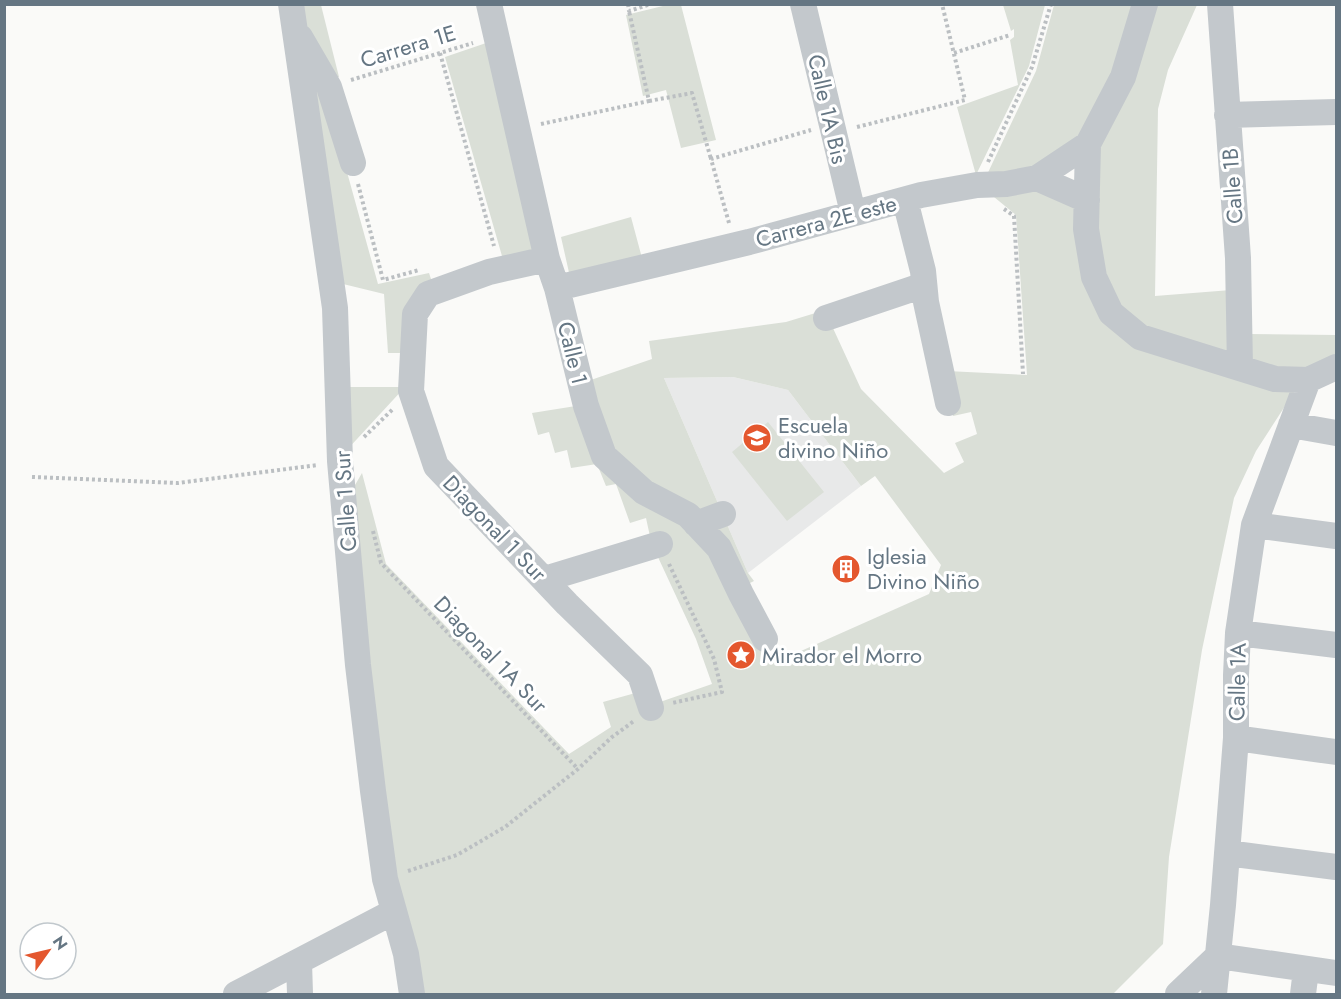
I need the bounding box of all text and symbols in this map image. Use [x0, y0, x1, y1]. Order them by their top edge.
street label: Carrera 1E [356, 16, 460, 76]
street label: Calle 1A Bis [800, 51, 856, 167]
street label: Calle 1B [1213, 147, 1251, 225]
street label: Carrera 2E este [752, 187, 900, 255]
street label: Calle 1 [550, 318, 596, 388]
place label: Escuela divino Niño [778, 409, 888, 466]
school or university icon: Escuela divino Niño [741, 422, 773, 454]
street label: Calle 1 Sur [325, 449, 364, 553]
street label: Diagonal 1 Sur [436, 468, 554, 589]
place label: Iglesia Divino Niño [867, 540, 980, 597]
building icon: Iglesia Divino Niño [830, 553, 862, 585]
street label: Diagonal 1A Sur [427, 588, 556, 720]
place icon: Mirador el Morro [725, 639, 757, 671]
place label: Mirador el Morro [762, 639, 922, 671]
street label: Calle 1A [1220, 642, 1254, 721]
north arrow [18, 921, 78, 981]
text: N [47, 931, 73, 955]

